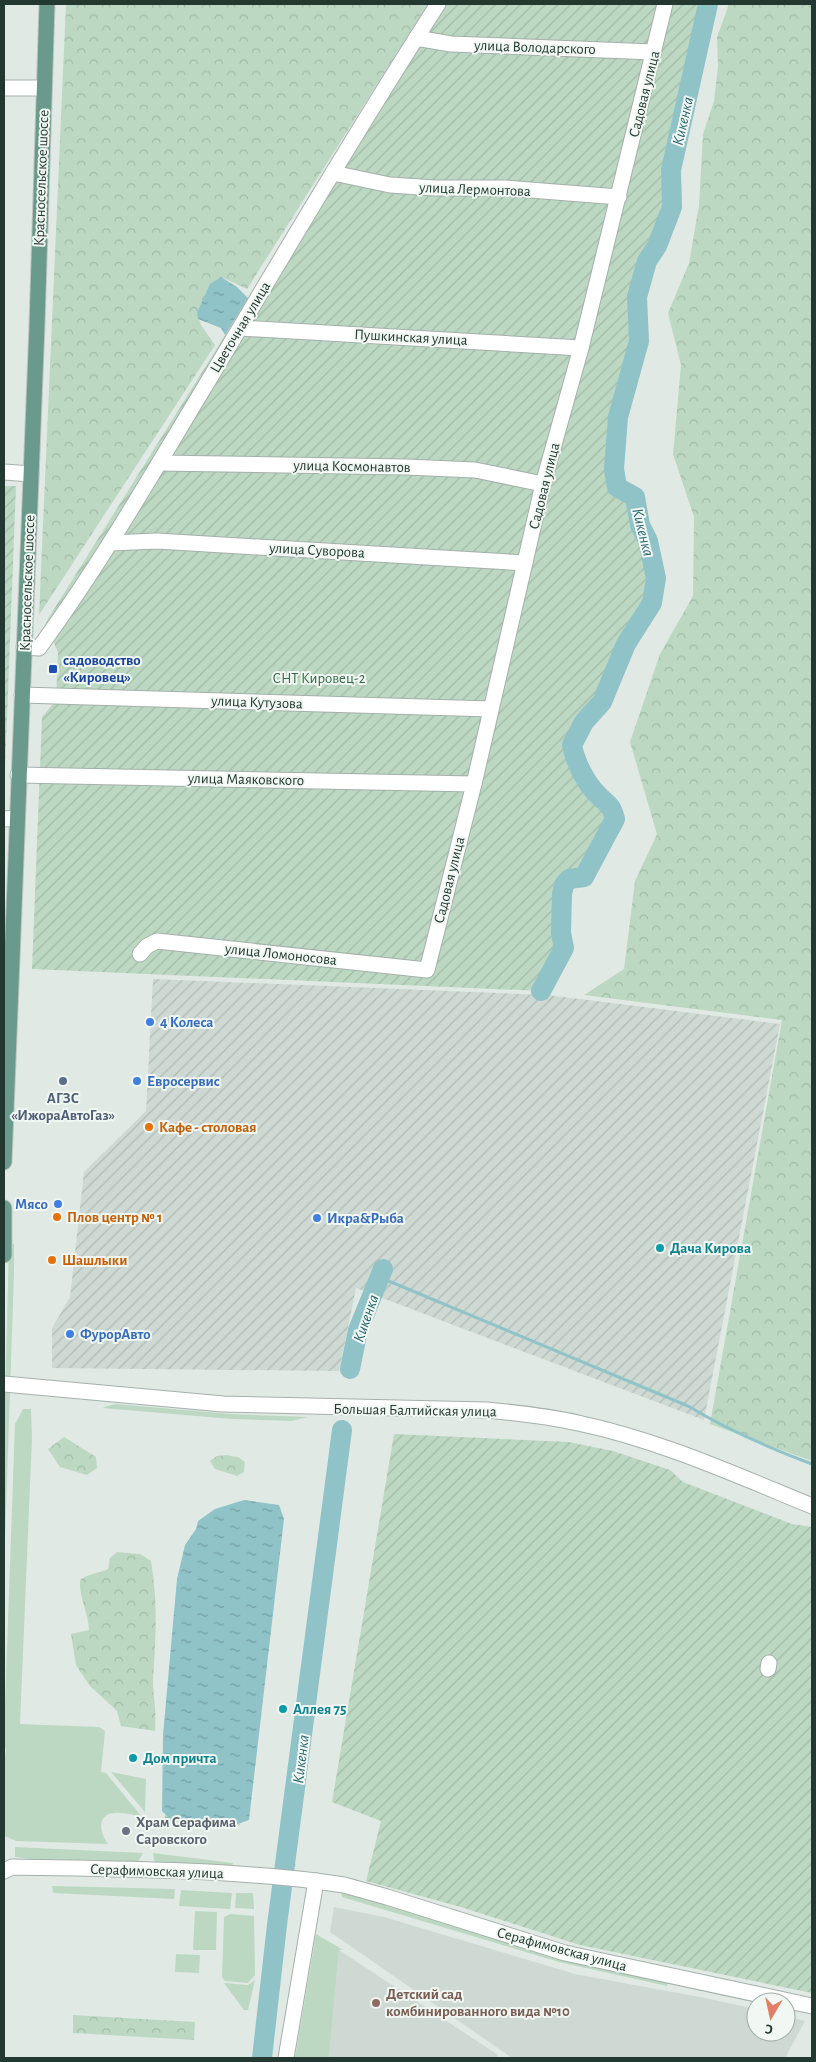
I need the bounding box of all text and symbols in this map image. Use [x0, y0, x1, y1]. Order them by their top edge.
street label: улица Володарского [473, 38, 596, 57]
street label: Садовая улица [626, 49, 663, 139]
water label: Кикенка [670, 95, 696, 147]
street label: Красносельское шоссе [32, 109, 51, 246]
street label: улица Лермонтова [418, 180, 531, 199]
street label: Цветочная улица [207, 279, 274, 375]
street label: Пушкинская улица [354, 327, 468, 348]
street label: Садовая улица [526, 441, 563, 531]
street label: улица Космонавтов [292, 458, 411, 475]
water label: Кикенка [629, 506, 657, 558]
street label: Красносельское шоссе [18, 514, 37, 651]
street label: улица Суворова [268, 540, 365, 560]
place label: садоводство «Кировец» [63, 653, 141, 685]
marker: садоводство «Кировец» [47, 663, 59, 675]
park label: СНТ Кировец-2 [272, 671, 366, 686]
street label: улица Кутузова [210, 693, 303, 712]
street label: улица Маяковского [187, 771, 304, 788]
street label: Садовая улица [431, 835, 468, 925]
street label: улица Ломоносова [223, 941, 338, 968]
place label: 4 Колеса [160, 1015, 213, 1030]
marker: 4 Колеса [144, 1016, 156, 1028]
place label: Евросервис [147, 1074, 220, 1089]
marker: АГЗС «ИжораАвтоГаз» [57, 1075, 69, 1087]
marker: Евросервис [131, 1075, 143, 1087]
place label: АГЗС «ИжораАвтоГаз» [11, 1091, 115, 1123]
place label: Кафе - столовая [159, 1120, 257, 1135]
marker: Кафе - столовая [143, 1121, 155, 1133]
place label: Мясо [15, 1197, 48, 1212]
marker: Мясо [52, 1198, 64, 1210]
place label: Плов центр № 1 [67, 1210, 162, 1225]
marker: Плов центр № 1 [51, 1211, 63, 1223]
place label: Икра&Рыба [327, 1211, 404, 1226]
marker: Икра&Рыба [311, 1212, 323, 1224]
place label: Дача Кирова [670, 1241, 751, 1256]
marker: Дача Кирова [654, 1242, 666, 1254]
place label: Шашлыки [62, 1253, 127, 1268]
marker: Шашлыки [46, 1254, 58, 1266]
water label: Кикенка [350, 1292, 382, 1344]
place label: ФурорАвто [80, 1327, 151, 1342]
marker: ФурорАвто [64, 1328, 76, 1340]
street label: Большая Балтийская улица [333, 1402, 497, 1419]
place label: Аллея 75 [293, 1702, 347, 1717]
marker: Аллея 75 [277, 1703, 289, 1715]
water label: Кикенка [290, 1734, 312, 1784]
place label: Дом причта [143, 1751, 217, 1766]
marker: Дом причта [127, 1752, 139, 1764]
place label: Храм Серафима Саровского [136, 1815, 236, 1847]
marker: Храм Серафима Саровского [120, 1825, 132, 1837]
street label: Серафимовская улица [90, 1862, 224, 1881]
street label: Серафимовская улица [495, 1925, 629, 1974]
place label: Детский сад комбинированного вида №10 [386, 1987, 570, 2019]
north arrow [746, 1992, 796, 2042]
marker: Детский сад комбинированного вида №10 [370, 1997, 382, 2009]
text: С [764, 2021, 774, 2036]

